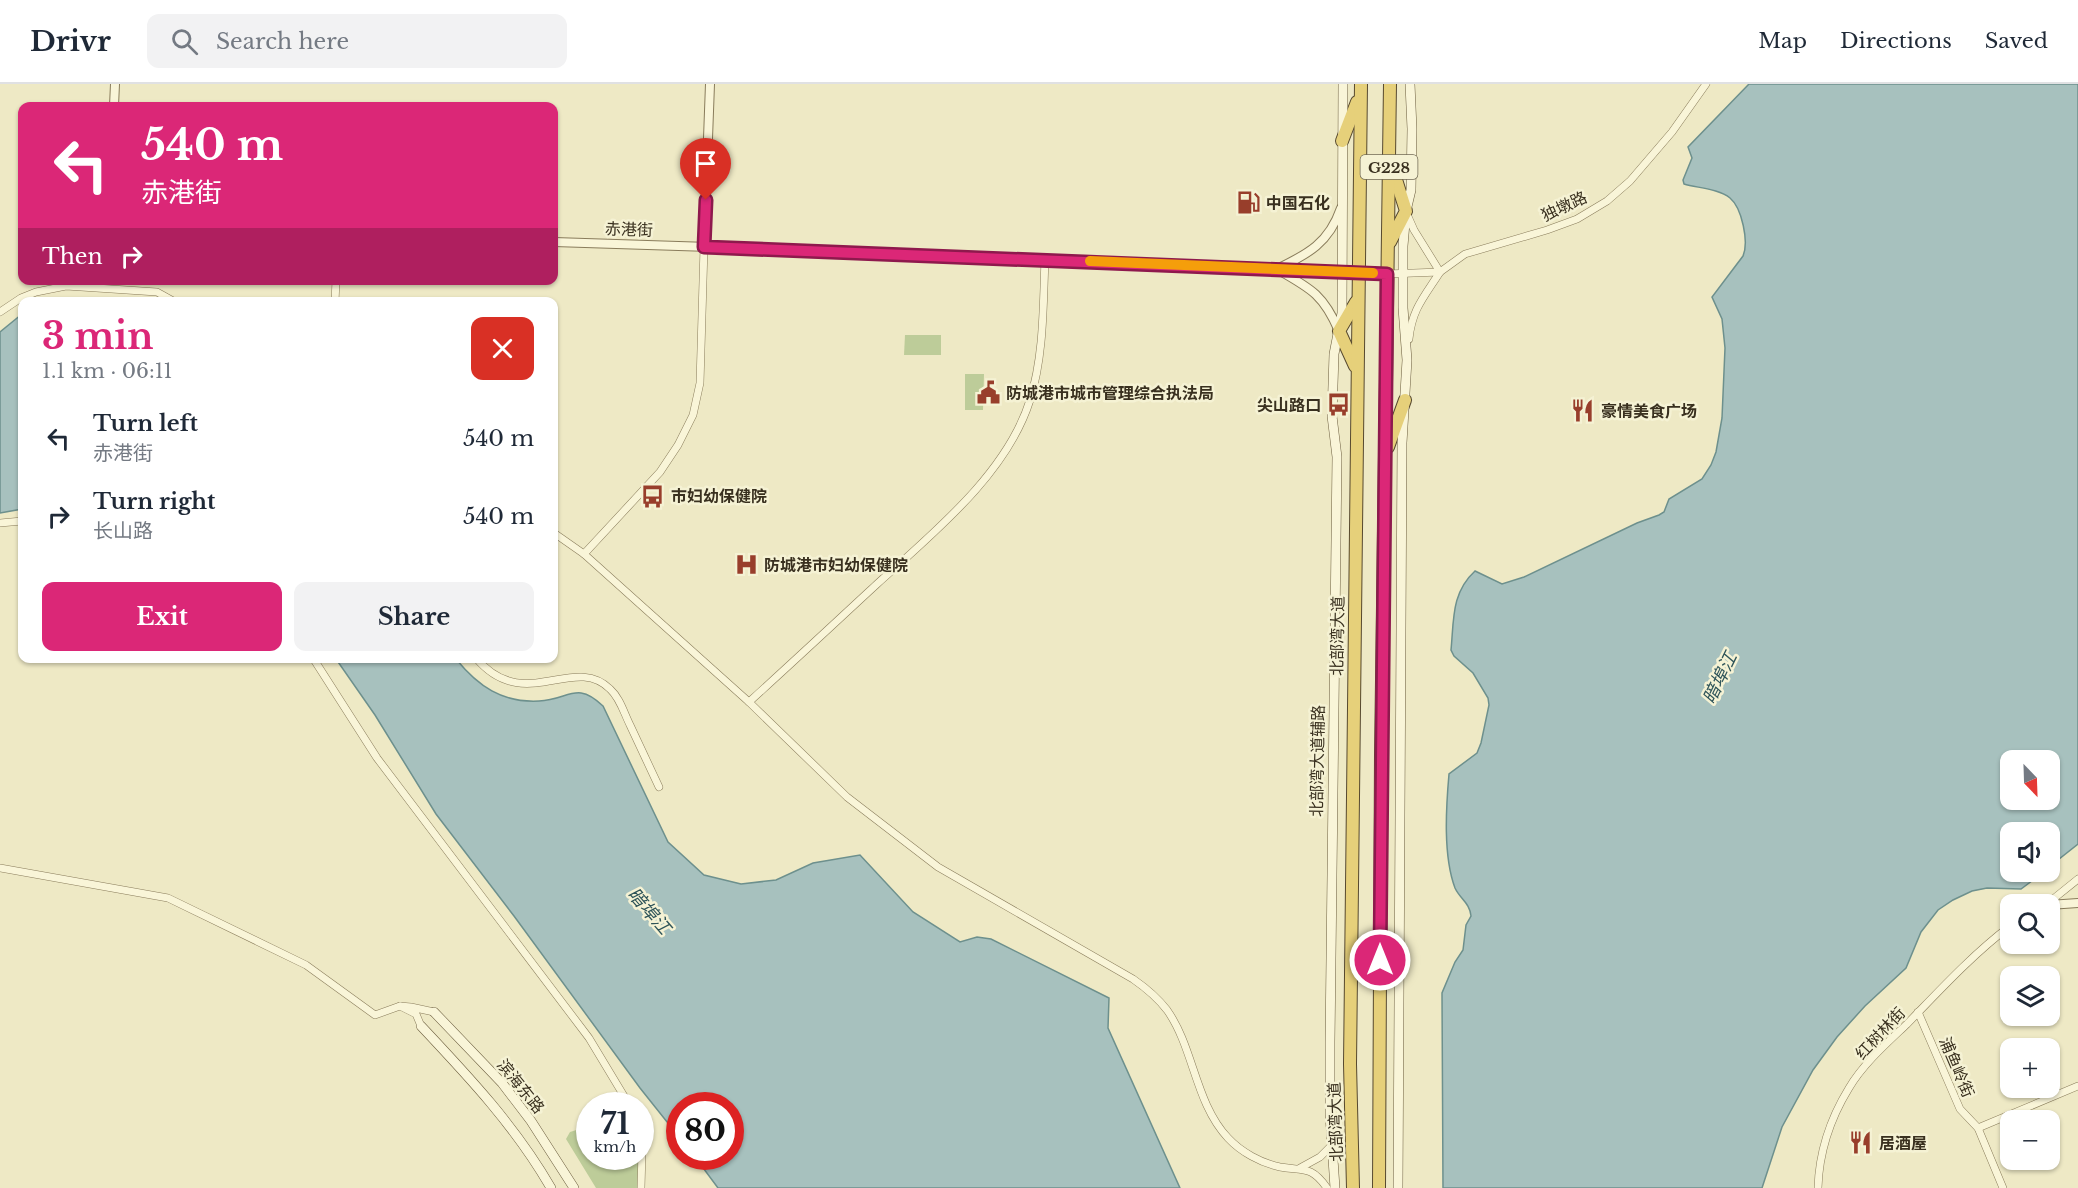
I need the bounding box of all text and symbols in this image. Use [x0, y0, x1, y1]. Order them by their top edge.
search box [147, 14, 567, 68]
text: Drivr [30, 24, 111, 59]
icon: search [168, 25, 201, 58]
text: Search here [216, 28, 349, 55]
text: Map [1758, 28, 1807, 54]
text: Directions [1840, 28, 1952, 54]
text: Saved [1985, 28, 2048, 54]
text: 540 m [141, 119, 283, 171]
icon: left [42, 126, 120, 204]
pin [680, 138, 731, 200]
icon: arrive [689, 147, 722, 180]
road number: G228 [1360, 155, 1418, 179]
text: 赤港街 [141, 176, 222, 209]
street label: 独墩路 [1538, 187, 1590, 225]
fuel station icon: 中国石化 [1235, 190, 1261, 216]
place label: 中国石化 [1266, 193, 1330, 213]
street label: 赤港街 [605, 218, 653, 240]
icon: right [115, 240, 148, 273]
text: Then [42, 243, 103, 270]
text: 3 min [42, 314, 154, 359]
button: close [471, 317, 534, 380]
text: 1.1 km · 06:11 [42, 359, 173, 383]
public building icon: 防城港市城市管理综合执法局 [975, 380, 1001, 406]
place label: 防城港市城市管理综合执法局 [1006, 383, 1214, 403]
bus stop icon: 尖山路口 [1326, 392, 1352, 418]
place label: 尖山路口 [1257, 395, 1321, 415]
restaurant icon: 豪情美食广场 [1570, 398, 1596, 424]
place label: 豪情美食广场 [1601, 401, 1697, 421]
text: Turn left [93, 410, 198, 437]
icon: left [42, 422, 75, 455]
text: 540 m [463, 425, 534, 452]
text: 赤港街 [93, 441, 153, 465]
bus stop icon: 巿妇幼保健院 [640, 483, 666, 509]
place label: 巿妇幼保健院 [671, 486, 767, 506]
text: Turn right [93, 488, 215, 515]
icon: right [42, 500, 75, 533]
text: 540 m [463, 503, 534, 530]
text: 长山路 [93, 519, 153, 543]
hospital icon: 防城港市妇幼保健院 [733, 552, 759, 578]
place label: 防城港市妇幼保健院 [764, 555, 908, 575]
button: Exit [42, 582, 282, 651]
button: Share [294, 582, 534, 651]
street label: 北部湾大道 [1326, 596, 1348, 676]
water label: 暗埠江 [1698, 647, 1743, 707]
street label: 北部湾大道辅路 [1306, 705, 1328, 817]
north arrow [2000, 750, 2060, 810]
map controls [2000, 750, 2060, 1170]
button: sound [2000, 822, 2060, 882]
water label: 暗埠江 [623, 883, 676, 940]
button: search [2000, 894, 2060, 954]
position arrow [1348, 928, 1412, 992]
button: layers [2000, 966, 2060, 1026]
street label: 红树林街 [1851, 1003, 1909, 1063]
street label: 浦鱼岭街 [1935, 1034, 1979, 1100]
button: + [2000, 1038, 2060, 1098]
street label: 滨海东路 [493, 1055, 549, 1117]
street label: 北部湾大道 [1324, 1082, 1346, 1162]
speed limit sign: 80 [666, 1092, 744, 1170]
text: 71 [600, 1105, 630, 1142]
button: − [2000, 1110, 2060, 1170]
restaurant icon: 居酒屋 [1848, 1130, 1874, 1156]
place label: 居酒屋 [1879, 1133, 1927, 1153]
text: km/h [594, 1137, 636, 1156]

